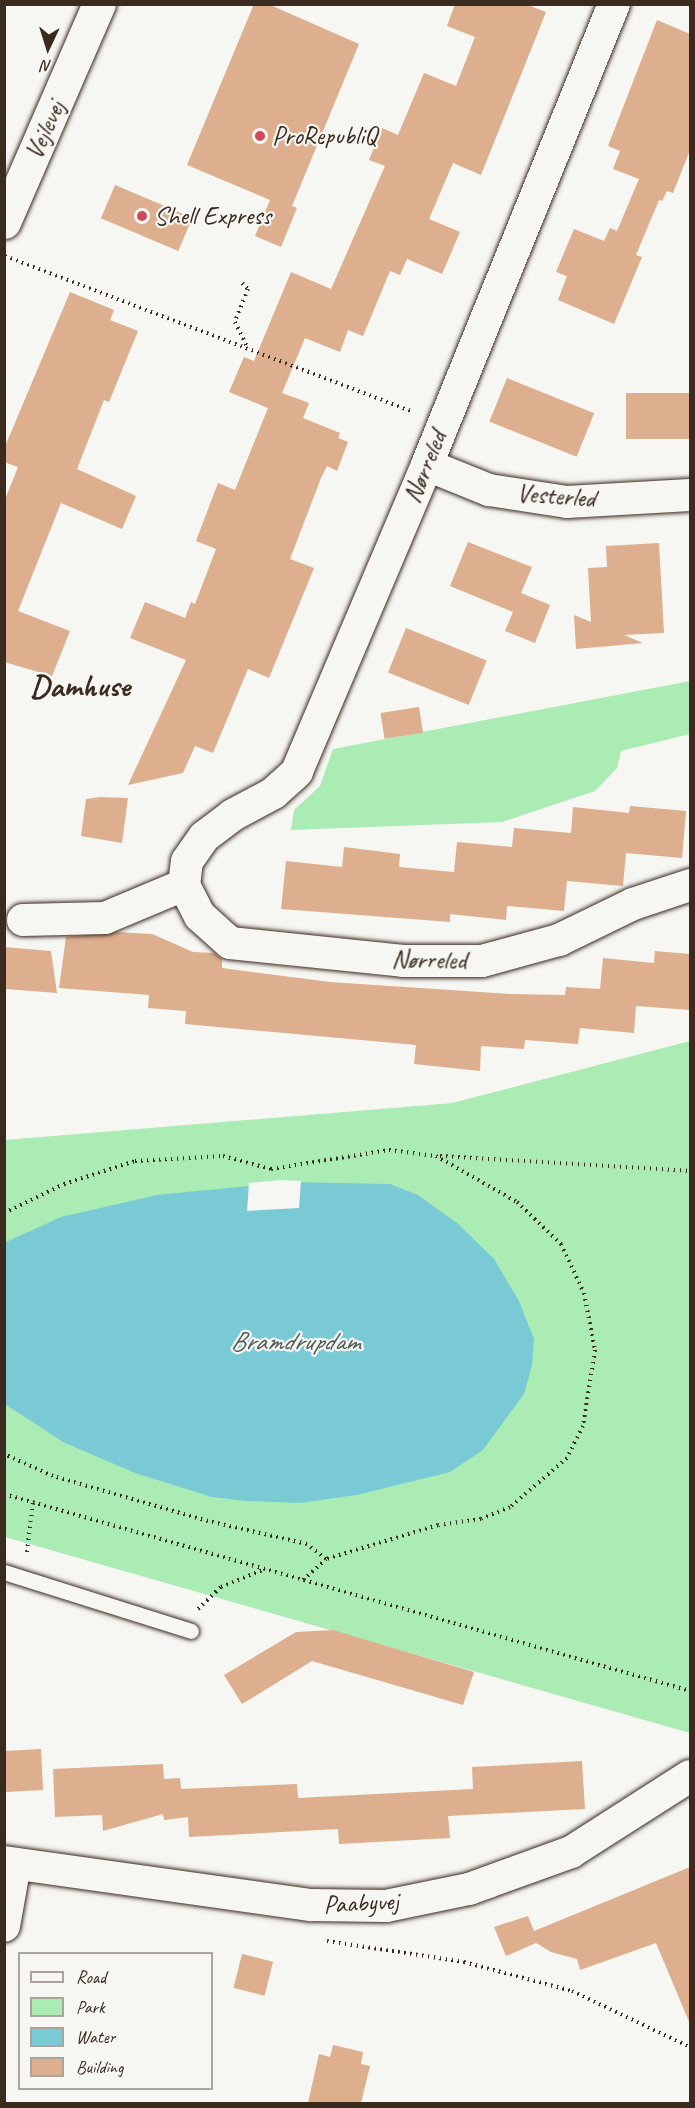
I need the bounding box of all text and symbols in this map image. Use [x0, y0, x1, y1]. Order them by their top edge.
north arrow [18, 18, 78, 78]
text: N [41, 56, 52, 76]
street label: Vejlevej [18, 96, 72, 164]
place label: ProRepubliQ [272, 120, 377, 152]
marker: ProRepubliQ [253, 129, 267, 143]
place label: Shell Express [154, 200, 271, 232]
marker: Shell Express [135, 209, 149, 223]
street label: Nørreled [396, 426, 454, 508]
street label: Vesterled [516, 478, 596, 514]
district label: Damhuse [30, 667, 130, 705]
street label: Nørreled [391, 944, 467, 976]
water label: Bramdrupdam [230, 1326, 360, 1358]
street label: Paabyvej [323, 1885, 399, 1921]
legend [18, 1952, 213, 2090]
text: Road [76, 1966, 106, 1988]
text: Park [76, 1996, 105, 2018]
text: Water [76, 2026, 115, 2048]
text: Building [76, 2056, 123, 2078]

